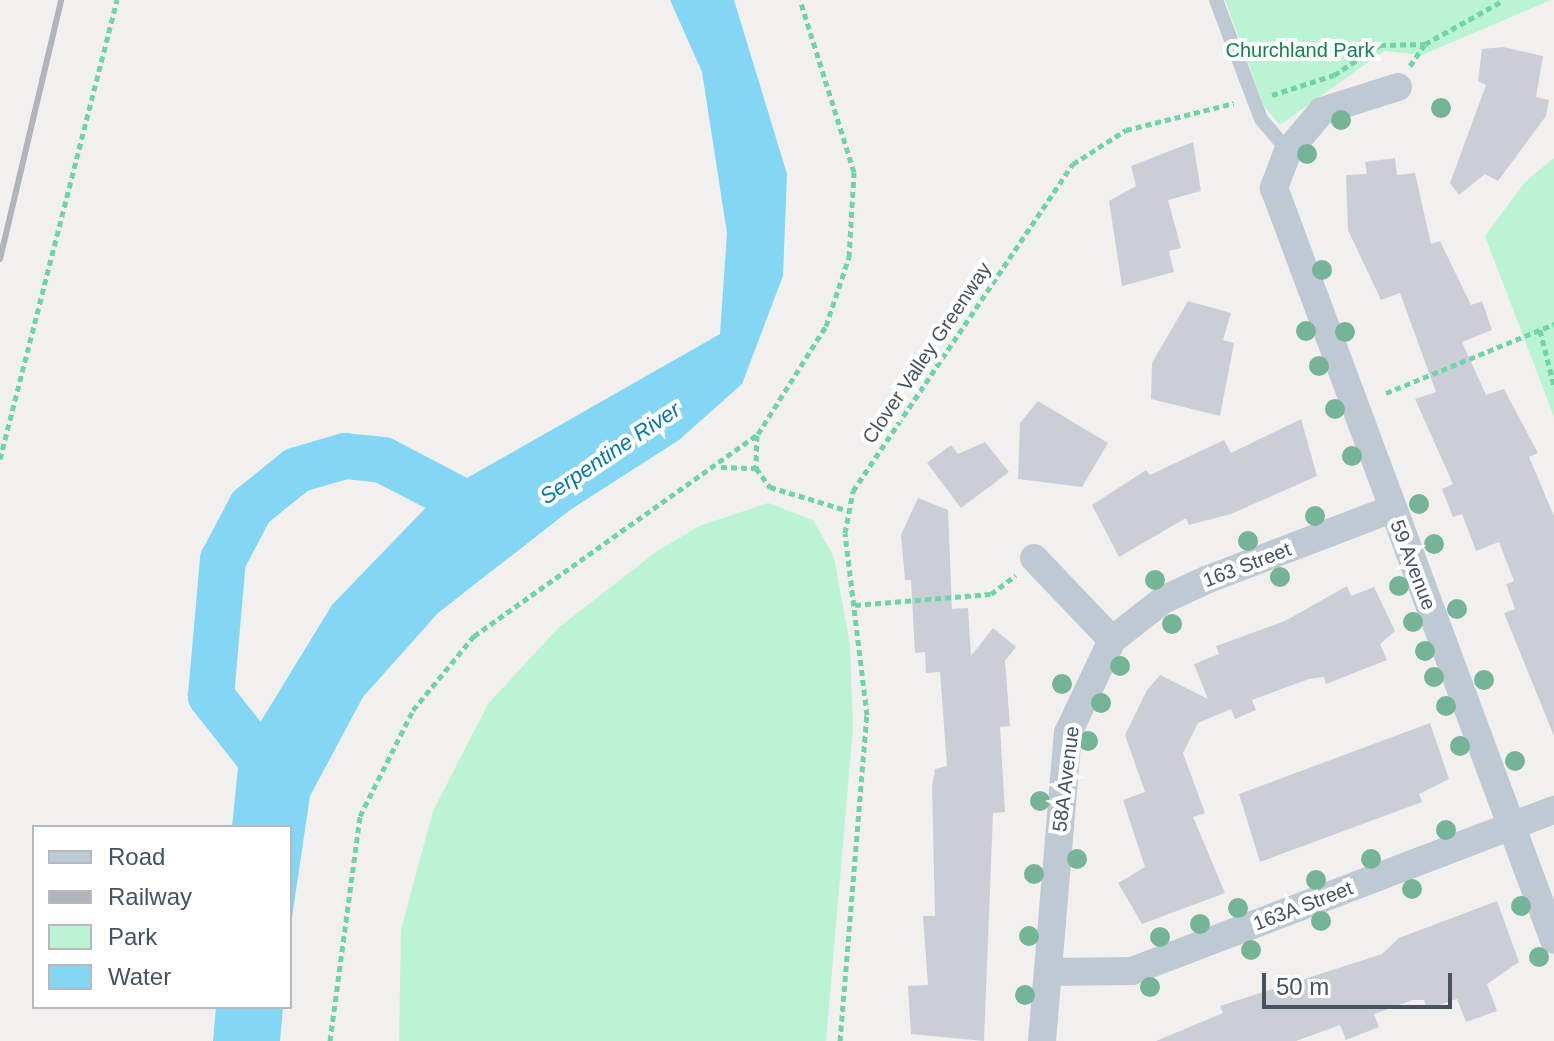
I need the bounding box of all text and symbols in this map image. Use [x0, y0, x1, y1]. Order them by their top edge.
park label: Churchland Park [1226, 38, 1374, 62]
street label: Clover Valley Greenway [857, 258, 997, 448]
water label: Serpentine River [535, 396, 685, 510]
street label: 59 Avenue [1385, 516, 1441, 614]
street label: 163 Street [1200, 537, 1294, 593]
street label: 58A Avenue [1047, 724, 1085, 834]
legend [32, 825, 292, 1009]
text: Road [108, 843, 165, 870]
street label: 163A Street [1249, 876, 1357, 936]
text: Railway [108, 883, 192, 910]
text: Park [108, 923, 157, 950]
scale bar [1266, 957, 1456, 1007]
text: Water [108, 963, 171, 990]
text: 50 m [1276, 973, 1329, 1000]

